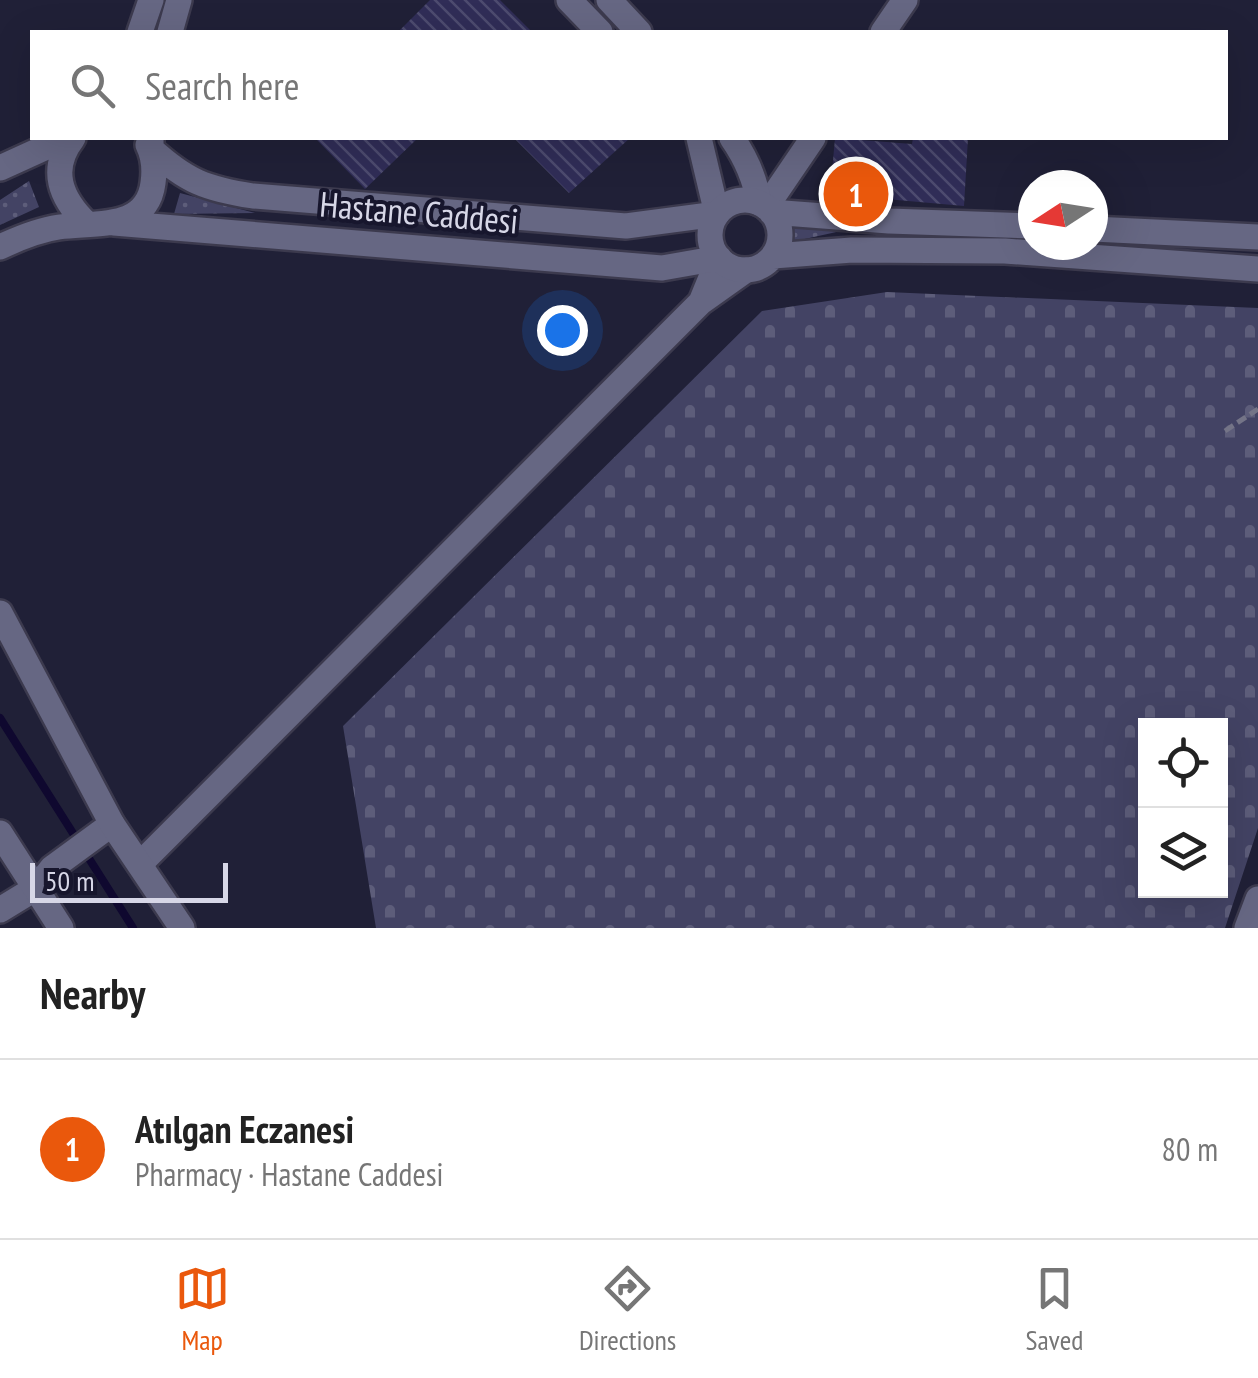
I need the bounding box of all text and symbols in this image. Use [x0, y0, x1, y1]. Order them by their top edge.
search box [30, 30, 1228, 140]
icon: search [65, 58, 120, 113]
text: Search here [145, 61, 299, 110]
pin: 1 [824, 156, 888, 232]
north arrow [1018, 170, 1108, 260]
street label: Hastane Caddesi [318, 180, 520, 244]
your location [537, 305, 588, 356]
map controls [1138, 718, 1228, 898]
button: locate [1138, 718, 1228, 808]
button: layers [1138, 808, 1228, 898]
scale bar [30, 858, 228, 903]
text: 50 m [45, 862, 94, 899]
text: Nearby [40, 966, 145, 1021]
text: Atılgan Eczanesi [135, 1104, 354, 1153]
text: 1 [65, 1128, 80, 1170]
text: 80 m [1162, 1128, 1218, 1170]
text: Pharmacy · Hastane Caddesi [135, 1153, 443, 1195]
tab: Map [175, 1261, 230, 1358]
tab: Directions [579, 1261, 676, 1358]
tab: Saved [1026, 1261, 1083, 1358]

